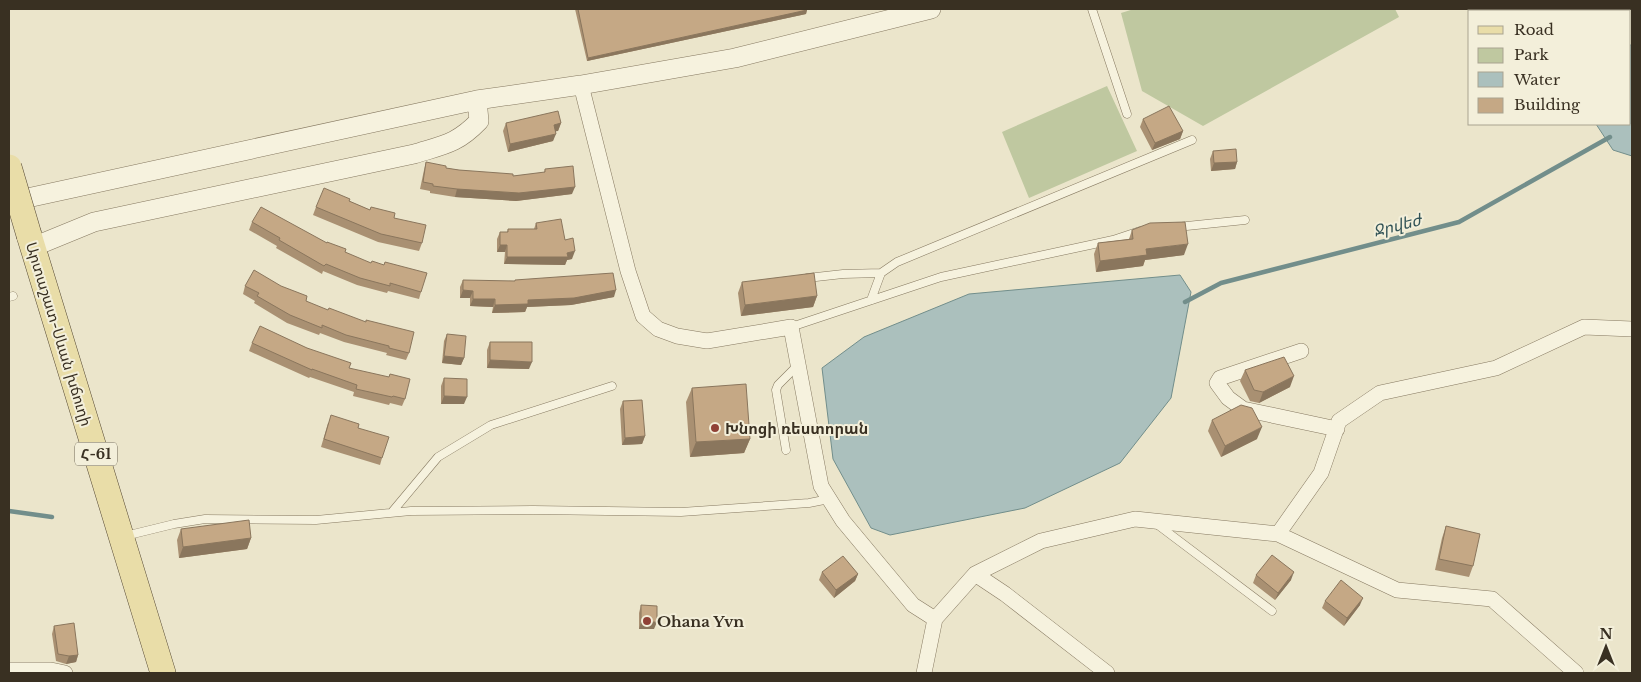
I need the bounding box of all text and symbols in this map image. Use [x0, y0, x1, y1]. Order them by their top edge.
legend [1468, 10, 1631, 125]
text: Road [1514, 20, 1554, 39]
text: Park [1514, 45, 1550, 64]
text: Water [1513, 70, 1561, 89]
text: Building [1514, 95, 1581, 114]
water label: Ջրվեժ [1371, 209, 1425, 241]
street label: Արտաշատ-Սևան խճուղի [22, 239, 96, 429]
place label: Խնոցի ռեստորան [725, 419, 868, 438]
marker: Խնոցի ռեստորան [709, 422, 721, 434]
road number: Հ-61 [75, 442, 117, 466]
place label: Ohana Yvn [657, 612, 744, 631]
marker: Ohana Yvn [641, 615, 653, 627]
north arrow [1581, 622, 1631, 672]
text: N [1599, 625, 1613, 643]

